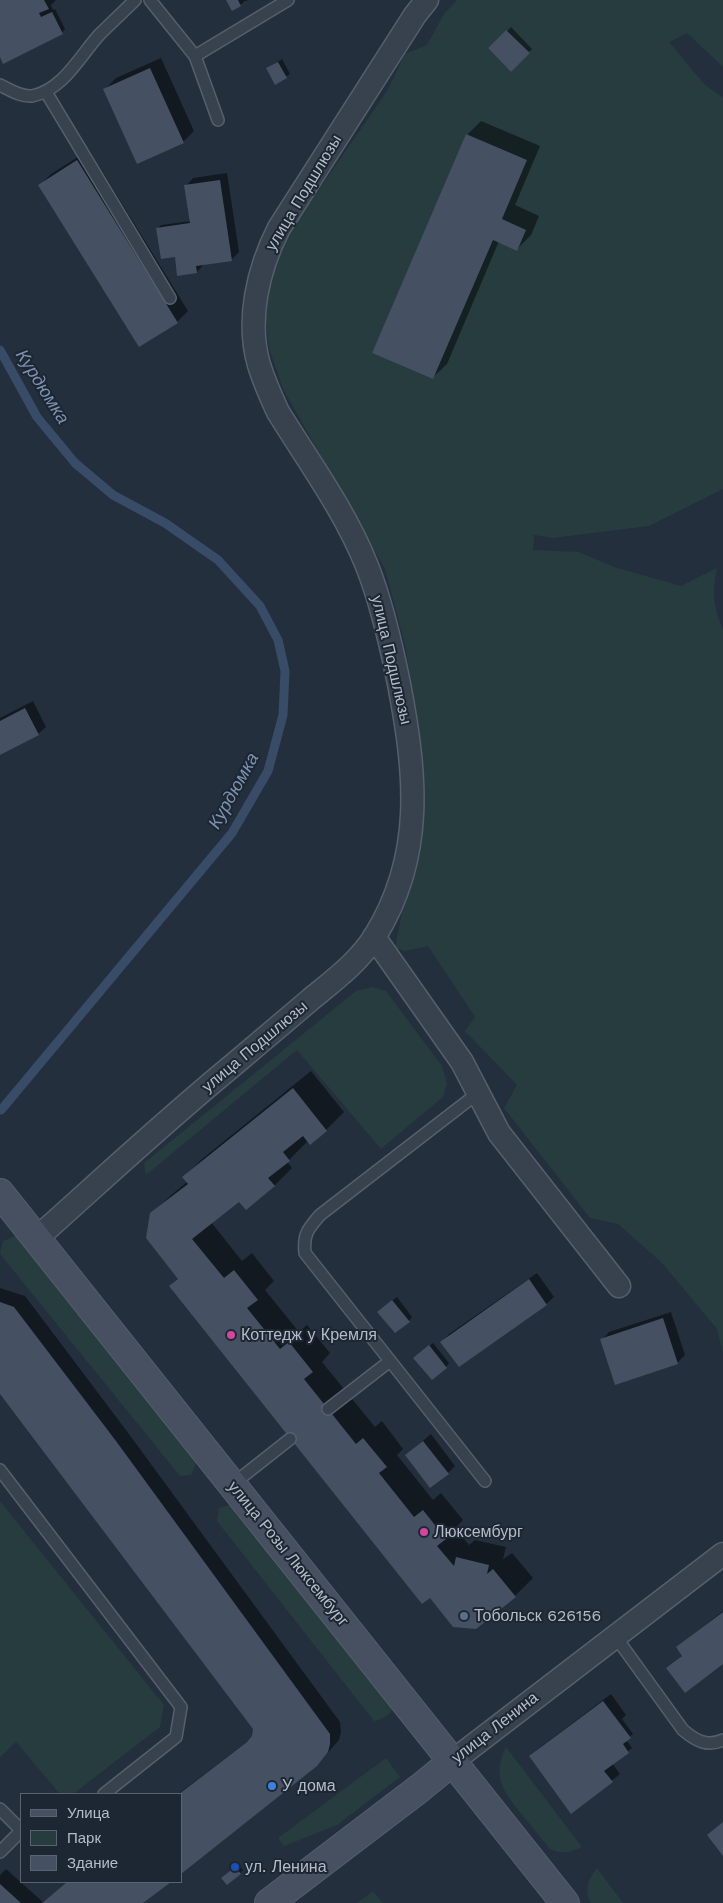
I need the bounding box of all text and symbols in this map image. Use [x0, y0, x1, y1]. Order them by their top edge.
street label: улица Подшлюзы [262, 132, 346, 254]
water label: Курдюмка [11, 346, 73, 428]
street label: улица Подшлюзы [367, 594, 415, 726]
water label: Курдюмка [204, 749, 264, 833]
street label: улица Подшлюзы [198, 997, 312, 1097]
place label: Коттедж у Кремля [241, 1325, 377, 1345]
marker: Коттедж у Кремля [225, 1329, 237, 1341]
street label: улица Розы Люксембург [224, 1478, 352, 1630]
place label: Люксембург [434, 1522, 523, 1542]
marker: Люксембург [418, 1526, 430, 1538]
place label: Тобольск 626156 [474, 1606, 601, 1626]
marker: Тобольск 626156 [458, 1610, 470, 1622]
street label: улица Ленина [448, 1688, 542, 1768]
place label: У дома [282, 1776, 336, 1796]
marker: У дома [266, 1780, 278, 1792]
legend [20, 1793, 182, 1883]
text: Улица [67, 1804, 110, 1822]
text: Парк [67, 1829, 101, 1847]
text: Здание [67, 1854, 118, 1872]
place label: ул. Ленина [245, 1857, 327, 1877]
marker: ул. Ленина [229, 1861, 241, 1873]

